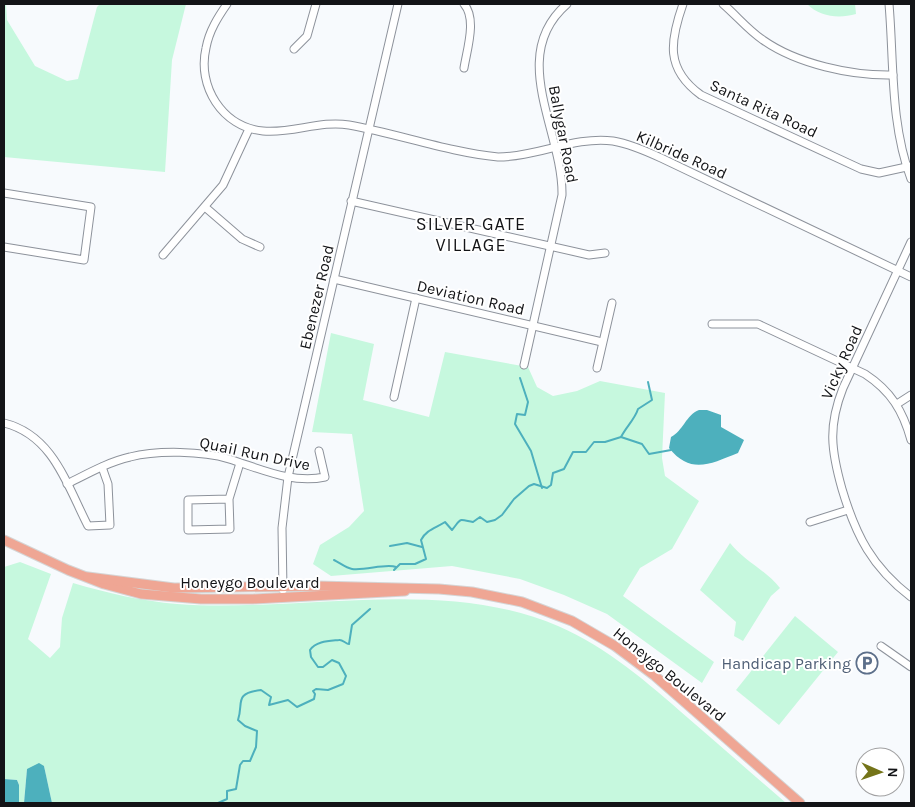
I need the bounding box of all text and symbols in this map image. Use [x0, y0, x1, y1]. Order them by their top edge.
street label: Santa Rita Road [707, 75, 821, 142]
street label: Ballygar Road [545, 84, 582, 185]
street label: Kilbride Road [633, 126, 730, 183]
district label: SILVER GATE VILLAGE [416, 213, 526, 256]
street label: Ebenezer Road [295, 243, 338, 351]
street label: Deviation Road [415, 276, 527, 319]
street label: Vicky Road [817, 322, 866, 402]
street label: Quail Run Drive [198, 433, 312, 474]
street label: Honeygo Boulevard [180, 573, 320, 592]
street label: Honeygo Boulevard [610, 623, 730, 726]
parking icon: Handicap Parking [855, 651, 879, 675]
place label: Handicap Parking [721, 654, 851, 673]
north arrow [855, 747, 905, 797]
text: N [884, 767, 901, 778]

